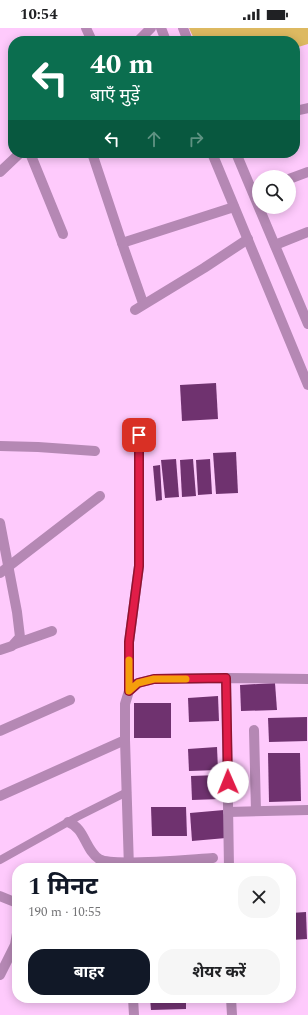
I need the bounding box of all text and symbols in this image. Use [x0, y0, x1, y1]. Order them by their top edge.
text: 10:54 [20, 3, 58, 26]
text: 40 m [90, 43, 154, 86]
icon: left [24, 52, 76, 104]
text: बाएँ मुड़ें [90, 82, 140, 109]
icon: left [101, 128, 123, 150]
icon: ahead [143, 128, 165, 150]
icon: right [185, 128, 207, 150]
map controls [252, 170, 296, 214]
button: search [252, 170, 296, 214]
pin [122, 418, 156, 452]
icon: arrive [128, 424, 150, 446]
position arrow [207, 761, 249, 803]
text: 1 मिनट [28, 869, 98, 905]
button: close [238, 876, 280, 918]
text: 190 m · 10:55 [28, 902, 101, 922]
button: बाहर [28, 949, 150, 995]
button: शेयर करें [158, 949, 280, 995]

